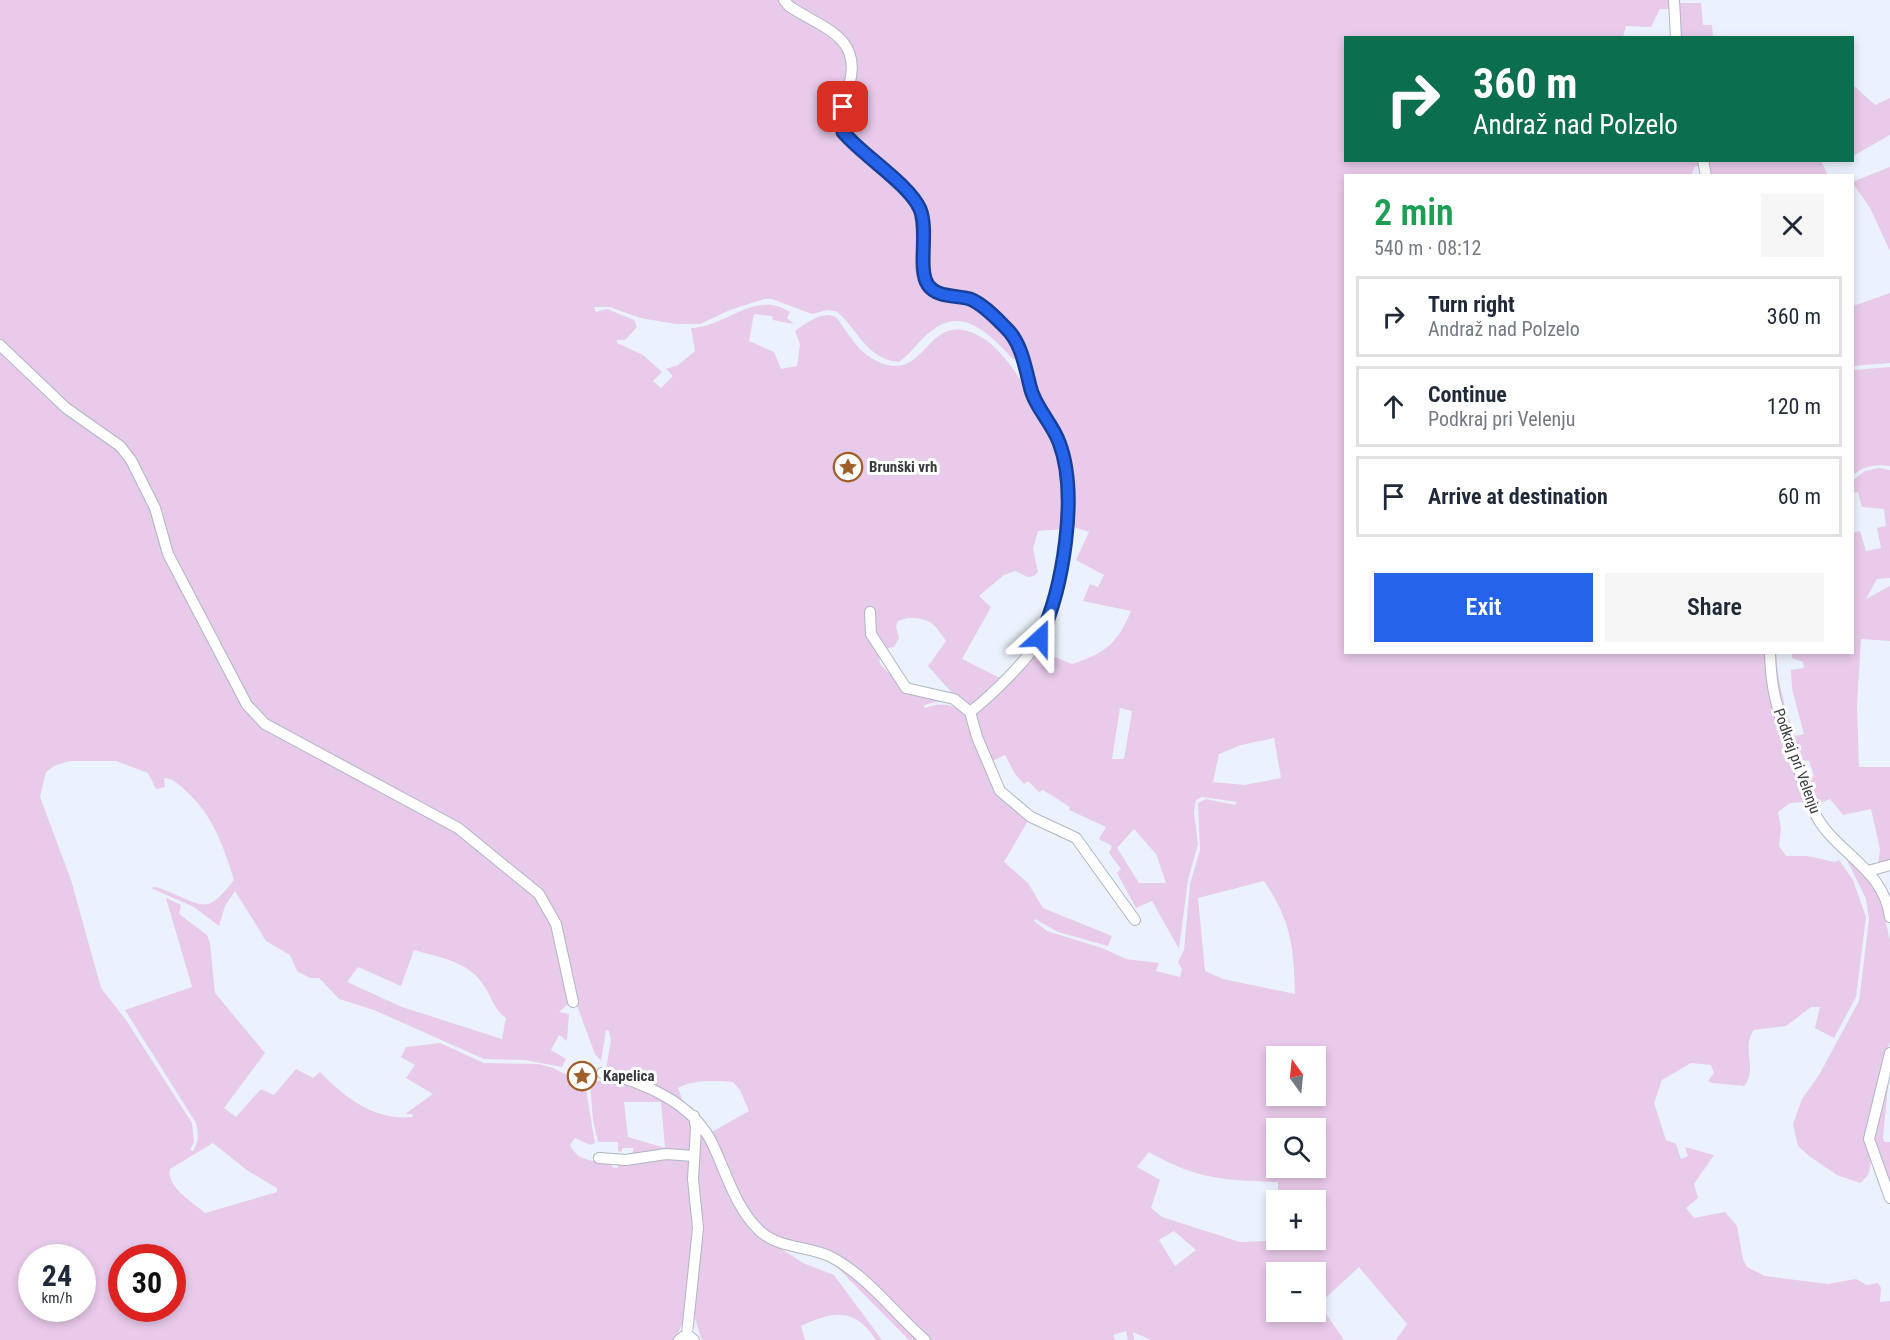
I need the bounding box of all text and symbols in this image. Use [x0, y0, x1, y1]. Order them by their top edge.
text: 360 m [1473, 59, 1578, 108]
icon: right [1374, 60, 1452, 138]
pin [817, 81, 868, 132]
icon: arrive [826, 90, 859, 123]
text: Andraž nad Polzelo [1473, 109, 1678, 141]
text: 2 min [1374, 192, 1454, 234]
button: close [1761, 194, 1824, 257]
text: 540 m · 08:12 [1374, 236, 1481, 260]
text: Turn right [1428, 292, 1515, 317]
icon: right [1377, 300, 1410, 333]
text: 360 m [1767, 304, 1821, 329]
text: Andraž nad Polzelo [1428, 317, 1580, 341]
text: Continue [1428, 382, 1507, 407]
icon: ahead [1377, 390, 1410, 423]
text: 120 m [1767, 394, 1821, 419]
text: Podkraj pri Velenju [1428, 407, 1575, 431]
place icon: Brunški vrh [832, 451, 864, 483]
place label: Brunški vrh [869, 458, 937, 476]
icon: arrive [1377, 480, 1410, 513]
text: Arrive at destination [1428, 484, 1608, 509]
text: 60 m [1778, 484, 1821, 509]
button: Exit [1374, 573, 1593, 642]
button: Share [1605, 573, 1824, 642]
position arrow [1008, 606, 1072, 670]
street label: Podkraj pri Velenju [1770, 706, 1824, 816]
north arrow [1266, 1046, 1326, 1106]
map controls [1266, 1046, 1326, 1322]
place icon: Kapelica [566, 1060, 598, 1092]
place label: Kapelica [603, 1067, 655, 1085]
button: search [1266, 1118, 1326, 1178]
button: + [1266, 1190, 1326, 1250]
speed limit sign: 30 [108, 1244, 186, 1322]
text: 24 [42, 1258, 72, 1293]
button: − [1266, 1262, 1326, 1322]
text: km/h [42, 1289, 72, 1307]

